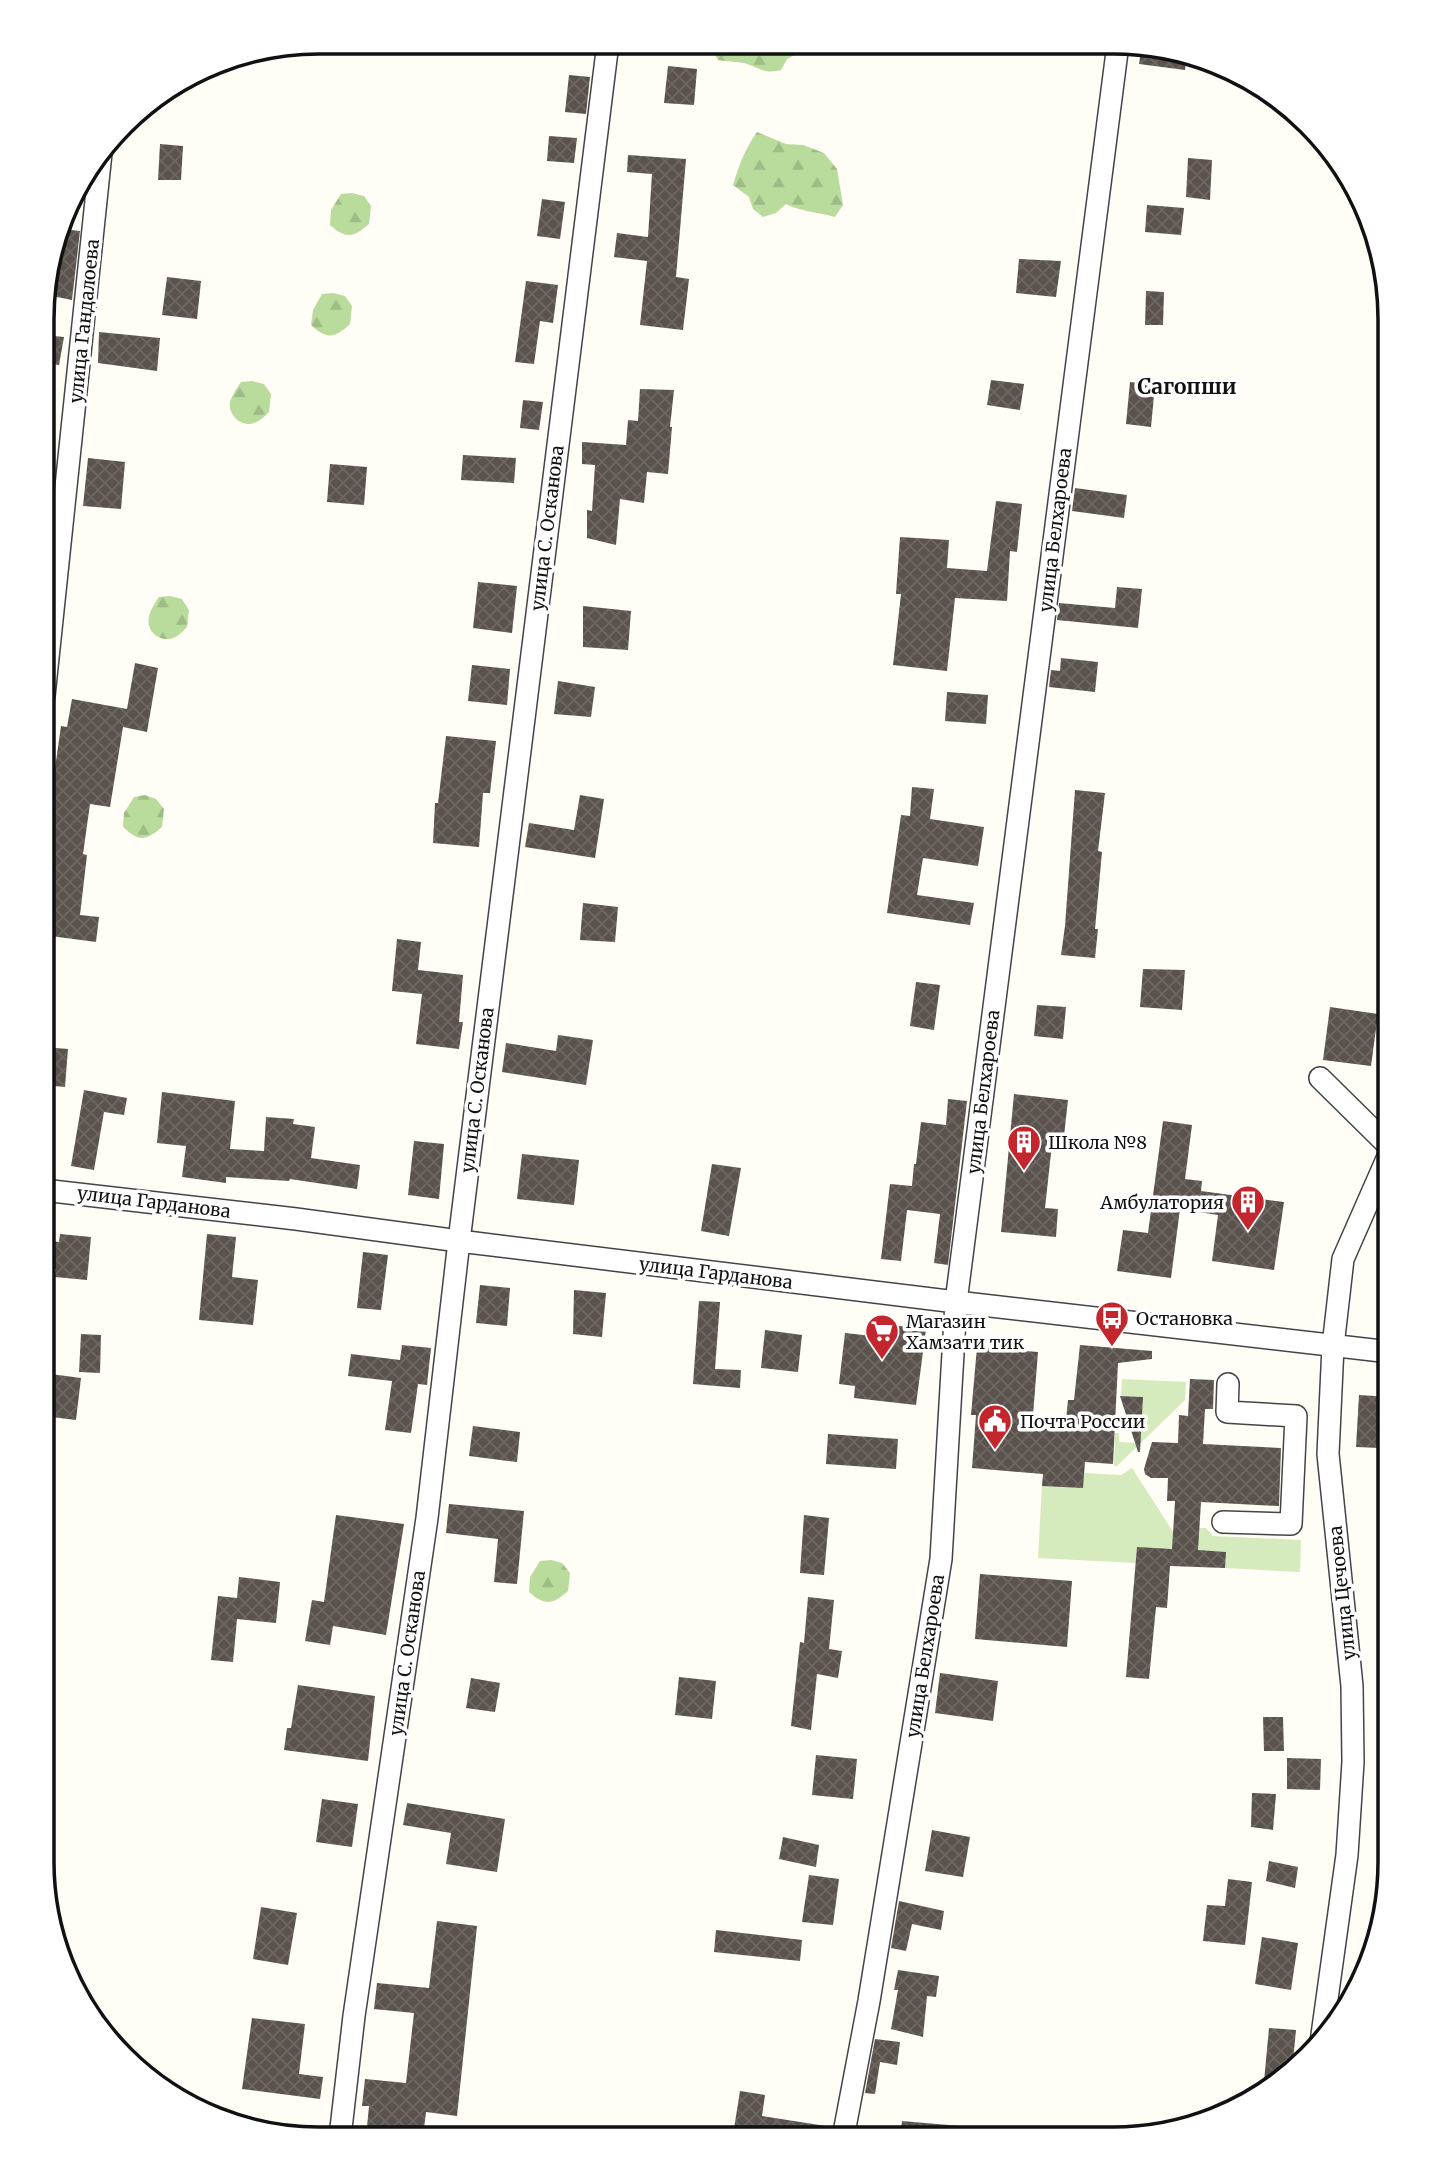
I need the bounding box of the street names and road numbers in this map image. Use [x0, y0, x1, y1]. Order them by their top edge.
street label: улица Гандалоева [64, 237, 104, 404]
street label: улица С. Осканова [525, 444, 569, 612]
street label: улица Белхароева [1034, 446, 1077, 613]
street label: улица С. Осканова [455, 1006, 499, 1174]
street label: улица Белхароева [962, 1008, 1005, 1175]
street label: улица Гарданова [76, 1181, 232, 1223]
street label: улица Гарданова [638, 1252, 794, 1294]
street label: улица Цечоева [1323, 1524, 1360, 1661]
street label: улица С. Осканова [384, 1569, 430, 1737]
street label: улица Белхароева [901, 1572, 949, 1739]

